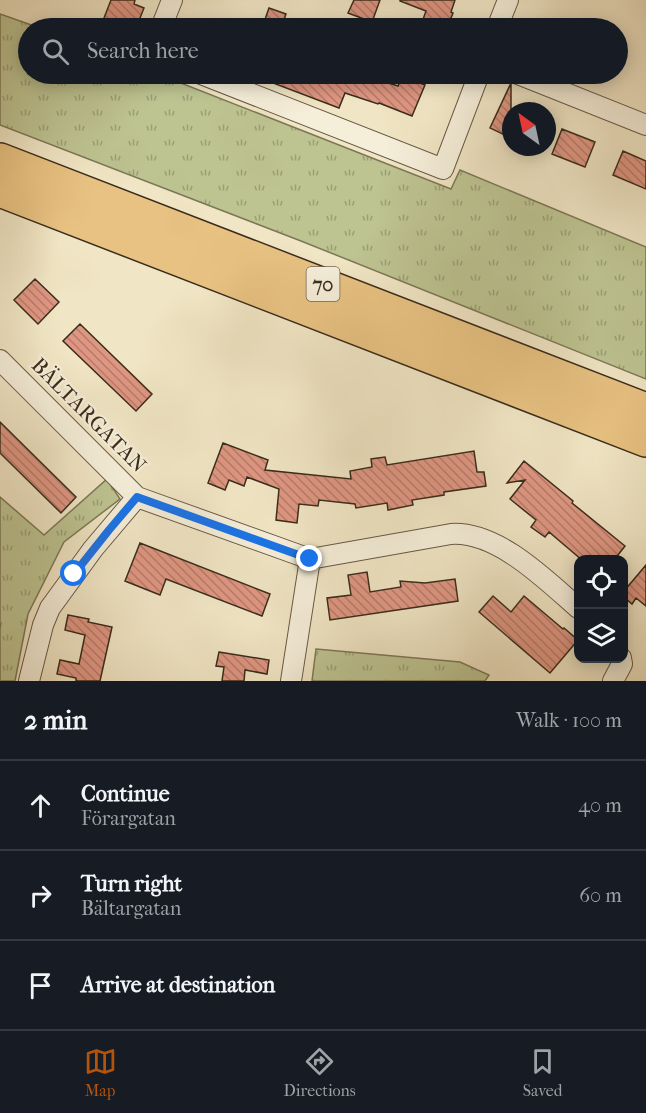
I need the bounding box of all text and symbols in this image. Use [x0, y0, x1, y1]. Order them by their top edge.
search box [18, 18, 628, 84]
icon: search [39, 35, 72, 68]
text: Search here [87, 38, 199, 64]
north arrow [502, 102, 556, 156]
road number: 70 [306, 267, 340, 301]
street label: BÄLTARGATAN [27, 353, 151, 477]
route end [296, 545, 322, 571]
map controls [574, 555, 628, 663]
button: locate [574, 555, 628, 609]
route start [60, 560, 86, 586]
button: layers [574, 609, 628, 663]
text: 2 min [24, 705, 87, 736]
text: Walk · 100 m [516, 709, 622, 732]
text: Continue [81, 781, 170, 807]
icon: ahead [24, 789, 57, 822]
text: 40 m [578, 794, 622, 817]
text: Förargatan [81, 807, 176, 830]
text: Turn right [81, 871, 182, 897]
icon: right [24, 879, 57, 912]
text: 60 m [579, 884, 622, 907]
text: Bältargatan [81, 897, 181, 920]
icon: arrive [24, 969, 57, 1002]
text: Arrive at destination [81, 972, 275, 998]
tab: Map [84, 1045, 117, 1100]
tab: Directions [284, 1045, 356, 1100]
tab: Saved [523, 1045, 562, 1100]

